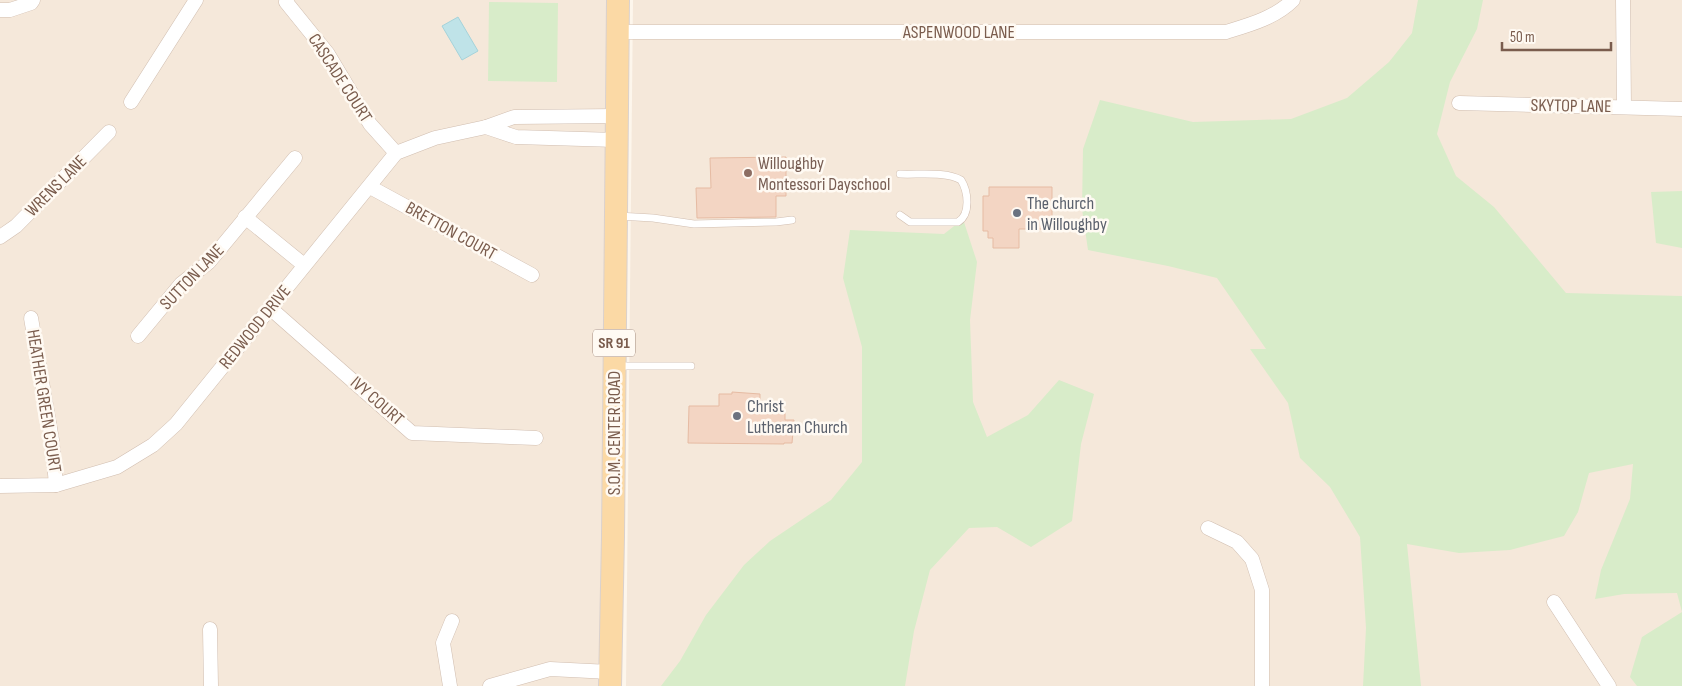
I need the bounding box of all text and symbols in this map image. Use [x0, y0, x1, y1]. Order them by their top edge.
scale bar [1502, 20, 1611, 52]
street label: ASPENWOOD LANE [902, 22, 1015, 43]
text: 50 m [1510, 28, 1535, 47]
street label: CASCADE COURT [304, 30, 376, 126]
street label: SKYTOP LANE [1530, 95, 1612, 117]
street label: WRENS LANE [21, 151, 91, 221]
place label: Willoughby Montessori Dayschool [758, 153, 890, 195]
marker: Willoughby Montessori Dayschool [742, 167, 754, 179]
place label: The church in Willoughby [1027, 193, 1107, 235]
street label: BRETTON COURT [402, 197, 500, 265]
marker: The church in Willoughby [1011, 207, 1023, 219]
street label: SUTTON LANE [156, 240, 228, 314]
street label: REDWOOD DRIVE [215, 281, 295, 373]
street label: HEATHER GREEN COURT [22, 328, 66, 474]
road number: SR 91 [593, 329, 635, 356]
street label: S.O.M. CENTER ROAD [604, 371, 625, 495]
street label: IVY COURT [346, 372, 408, 430]
place label: Christ Lutheran Church [747, 396, 848, 438]
marker: Christ Lutheran Church [731, 410, 743, 422]

